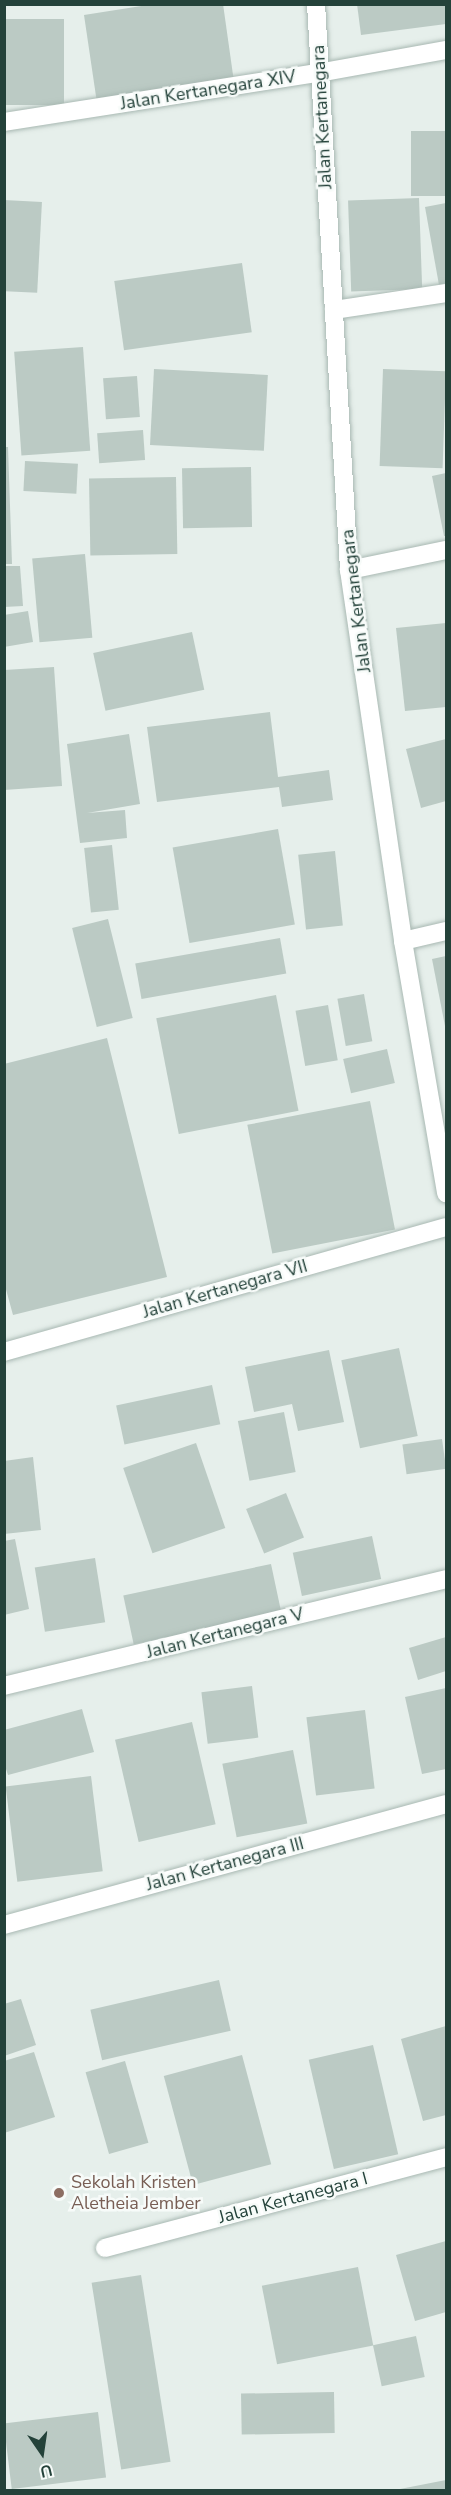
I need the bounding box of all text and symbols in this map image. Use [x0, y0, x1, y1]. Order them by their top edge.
street label: Jalan Kertanegara [307, 44, 337, 190]
street label: Jalan Kertanegara XIV [119, 65, 297, 115]
street label: Jalan Kertanegara [336, 528, 376, 674]
street label: Jalan Kertanegara VII [140, 1255, 310, 1323]
street label: Jalan Kertanegara V [144, 1603, 306, 1663]
street label: Jalan Kertanegara III [144, 1833, 306, 1895]
street label: Jalan Kertanegara I [216, 2168, 370, 2228]
place label: Sekolah Kristen Aletheia Jember [71, 2172, 201, 2214]
marker: Sekolah Kristen Aletheia Jember [52, 2186, 66, 2200]
north arrow [12, 2423, 72, 2483]
text: U [38, 2458, 54, 2483]

